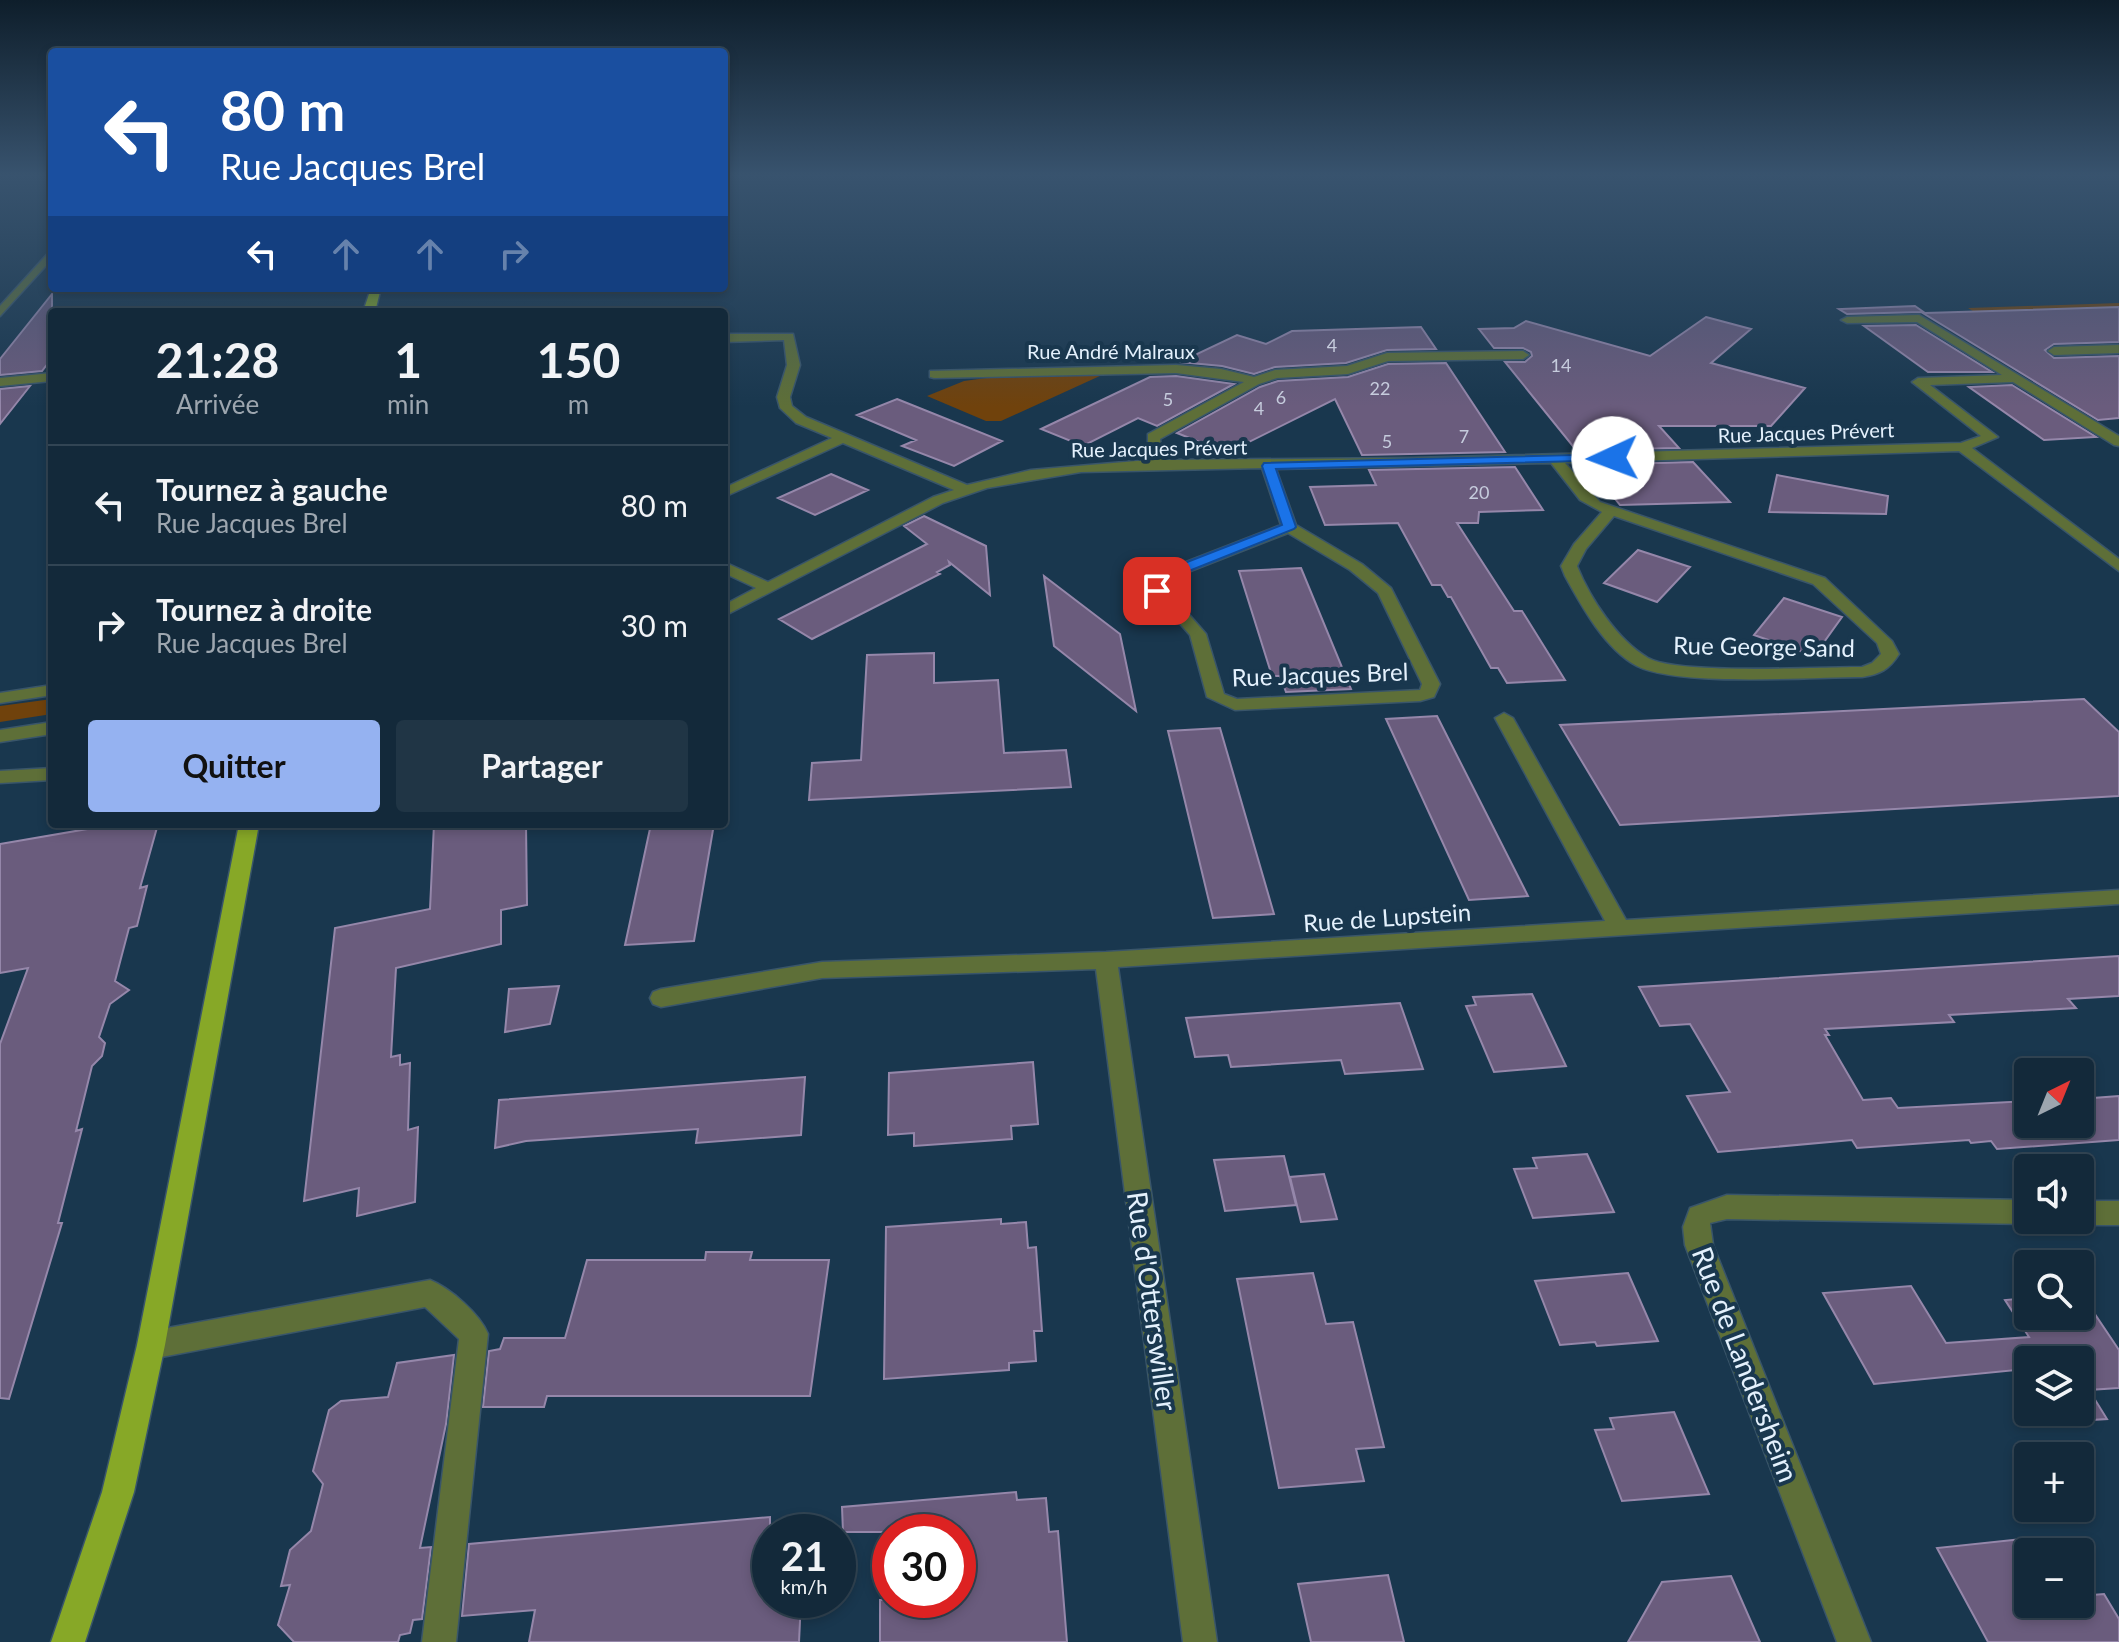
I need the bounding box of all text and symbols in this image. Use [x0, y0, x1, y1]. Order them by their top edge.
text: 80 m [220, 76, 345, 143]
icon: left [88, 80, 192, 184]
text: Rue Jacques Brel [220, 144, 485, 188]
icon: left [240, 232, 284, 276]
icon: ahead [324, 232, 368, 276]
icon: ahead [408, 232, 452, 276]
icon: right [492, 232, 536, 276]
text: 21:28 [156, 331, 279, 388]
text: 1 [394, 331, 422, 388]
text: 150 [537, 331, 620, 388]
house number: 4 [1327, 334, 1337, 356]
street label: Rue André Malraux [1027, 339, 1195, 363]
house number: 14 [1551, 354, 1571, 376]
house number: 22 [1370, 377, 1390, 399]
house number: 6 [1276, 386, 1286, 408]
text: Arrivée [176, 388, 259, 420]
text: min [387, 388, 429, 420]
text: m [568, 388, 589, 420]
house number: 5 [1163, 388, 1173, 410]
house number: 4 [1254, 397, 1264, 419]
position arrow [1571, 416, 1655, 500]
street label: Rue Jacques Prévert [1717, 417, 1895, 447]
house number: 7 [1459, 425, 1469, 447]
house number: 5 [1382, 430, 1392, 452]
street label: Rue Jacques Prévert [1071, 434, 1247, 462]
text: Tournez à gauche [156, 471, 388, 507]
house number: 20 [1469, 481, 1489, 503]
icon: left [88, 483, 132, 527]
text: 80 m [621, 487, 688, 523]
text: Rue Jacques Brel [156, 507, 348, 539]
pin [1123, 557, 1191, 625]
icon: arrive [1135, 569, 1179, 613]
text: Tournez à droite [156, 591, 372, 627]
icon: right [88, 603, 132, 647]
text: 30 m [621, 607, 688, 643]
text: Rue Jacques Brel [156, 627, 348, 659]
street label: Rue George Sand [1673, 630, 1855, 662]
street label: Rue Jacques Brel [1231, 656, 1409, 692]
button: Quitter [88, 720, 380, 812]
button: Partager [396, 720, 688, 812]
street label: Rue de Lupstein [1302, 897, 1472, 937]
north arrow [2014, 1058, 2094, 1138]
map controls [2014, 1058, 2094, 1618]
button: sound [2014, 1154, 2094, 1234]
street label: Rue d'Otterswiller [1121, 1189, 1185, 1413]
street label: Rue de Landersheim [1686, 1242, 1806, 1486]
button: search [2014, 1250, 2094, 1330]
button: layers [2014, 1346, 2094, 1426]
button: + [2014, 1442, 2094, 1522]
speed limit sign: 30 [872, 1514, 976, 1618]
text: 21 [781, 1532, 827, 1580]
button: − [2014, 1538, 2094, 1618]
text: km/h [781, 1574, 827, 1598]

